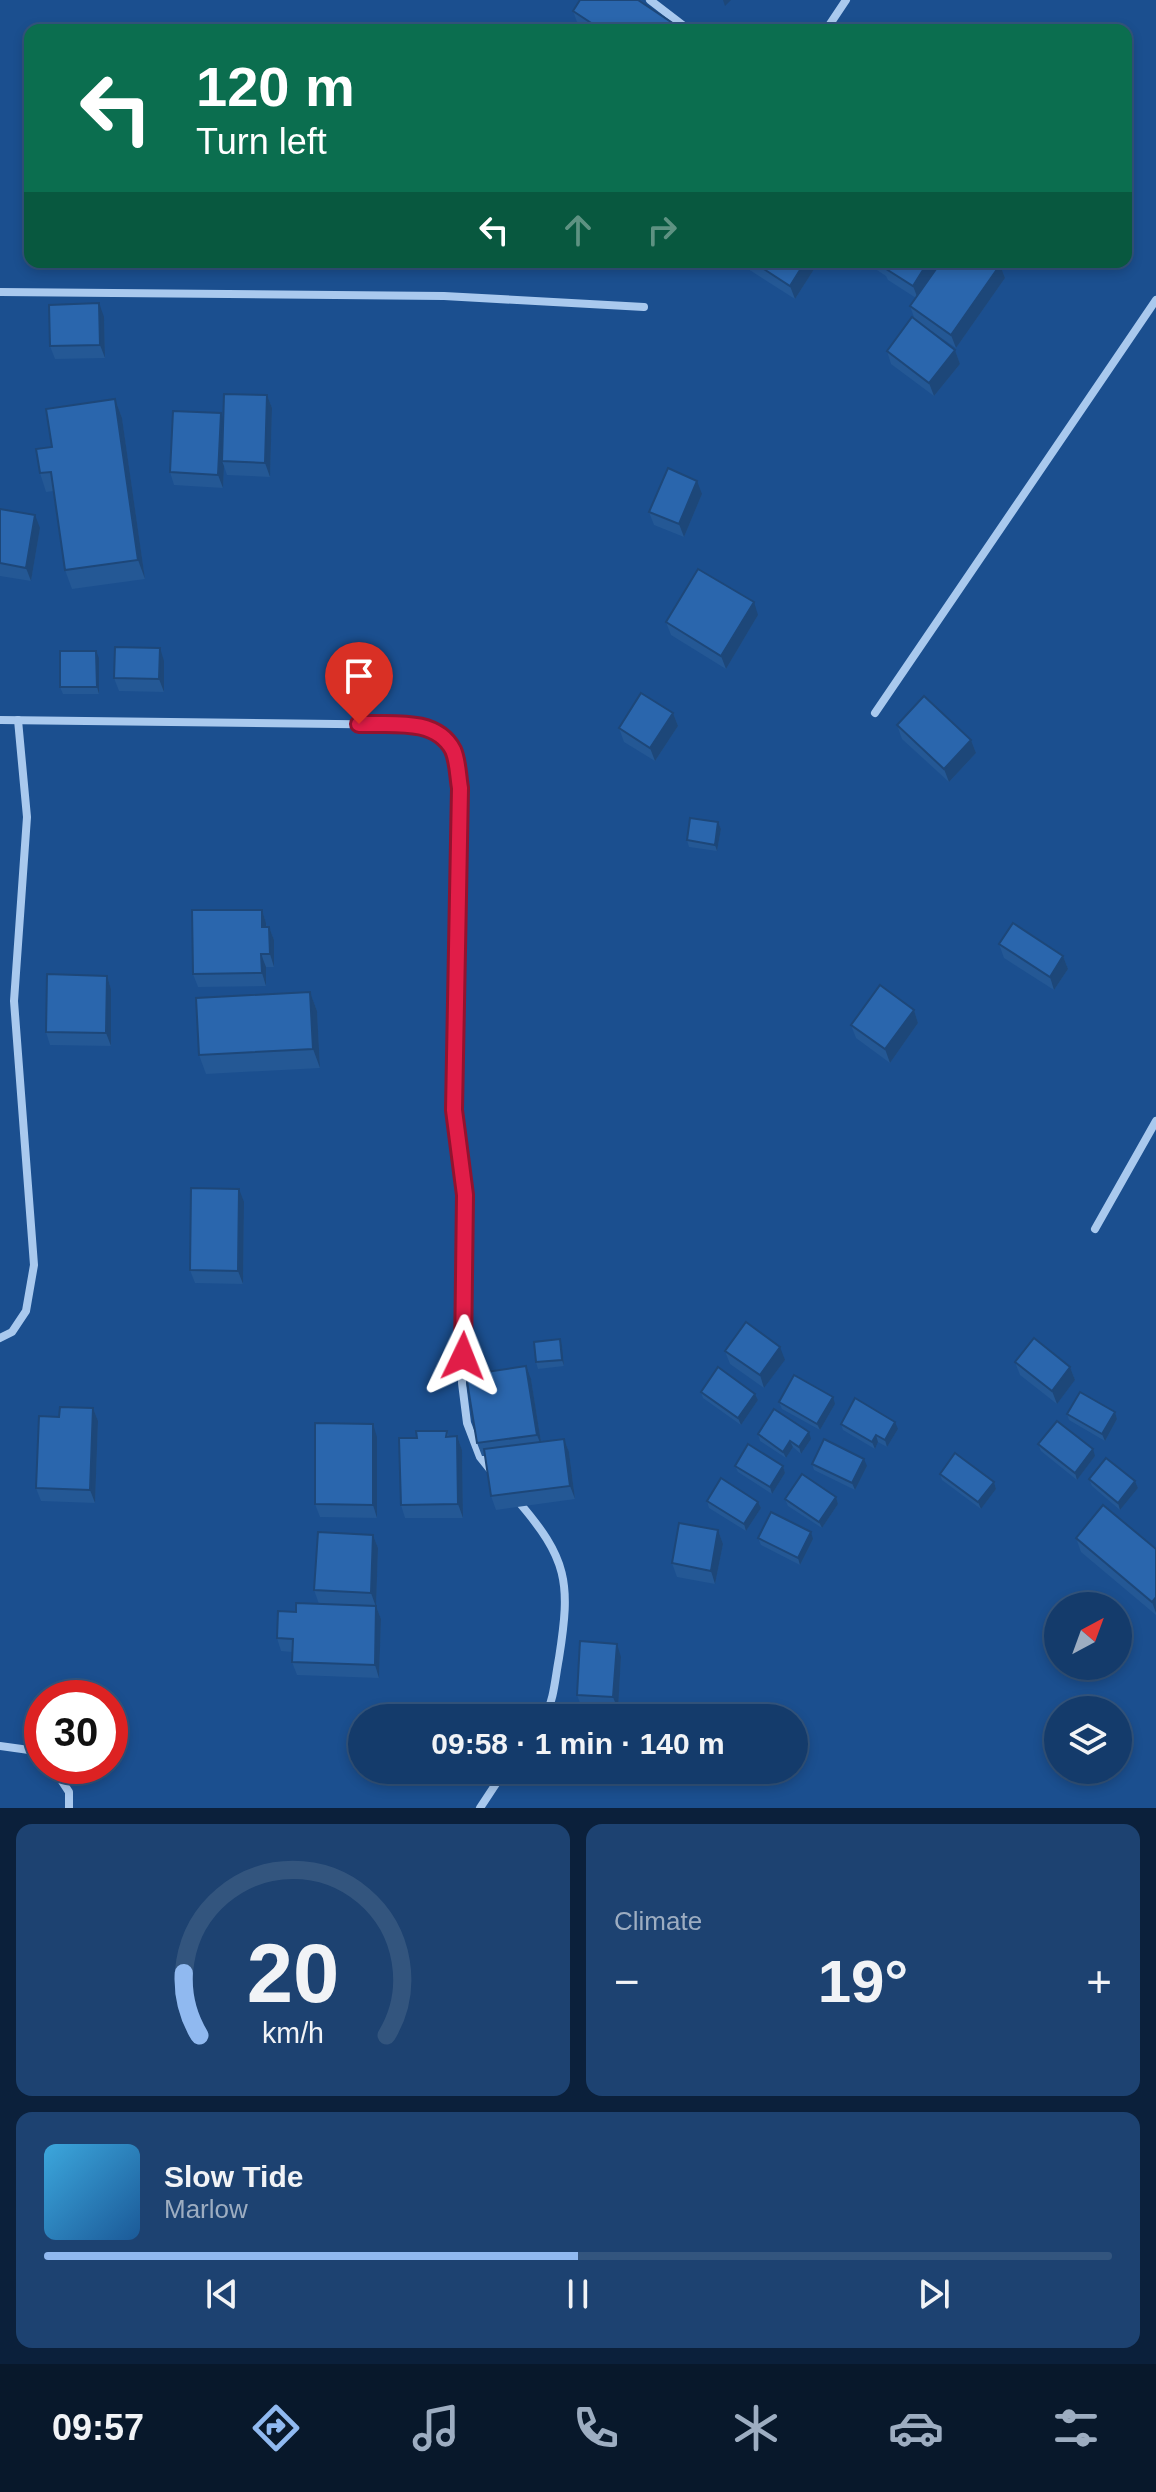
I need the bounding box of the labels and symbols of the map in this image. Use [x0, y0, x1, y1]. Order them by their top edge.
pin [325, 642, 393, 724]
position arrow [421, 1314, 505, 1398]
north arrow [1044, 1592, 1132, 1680]
speed limit sign: 30 [24, 1680, 128, 1784]

